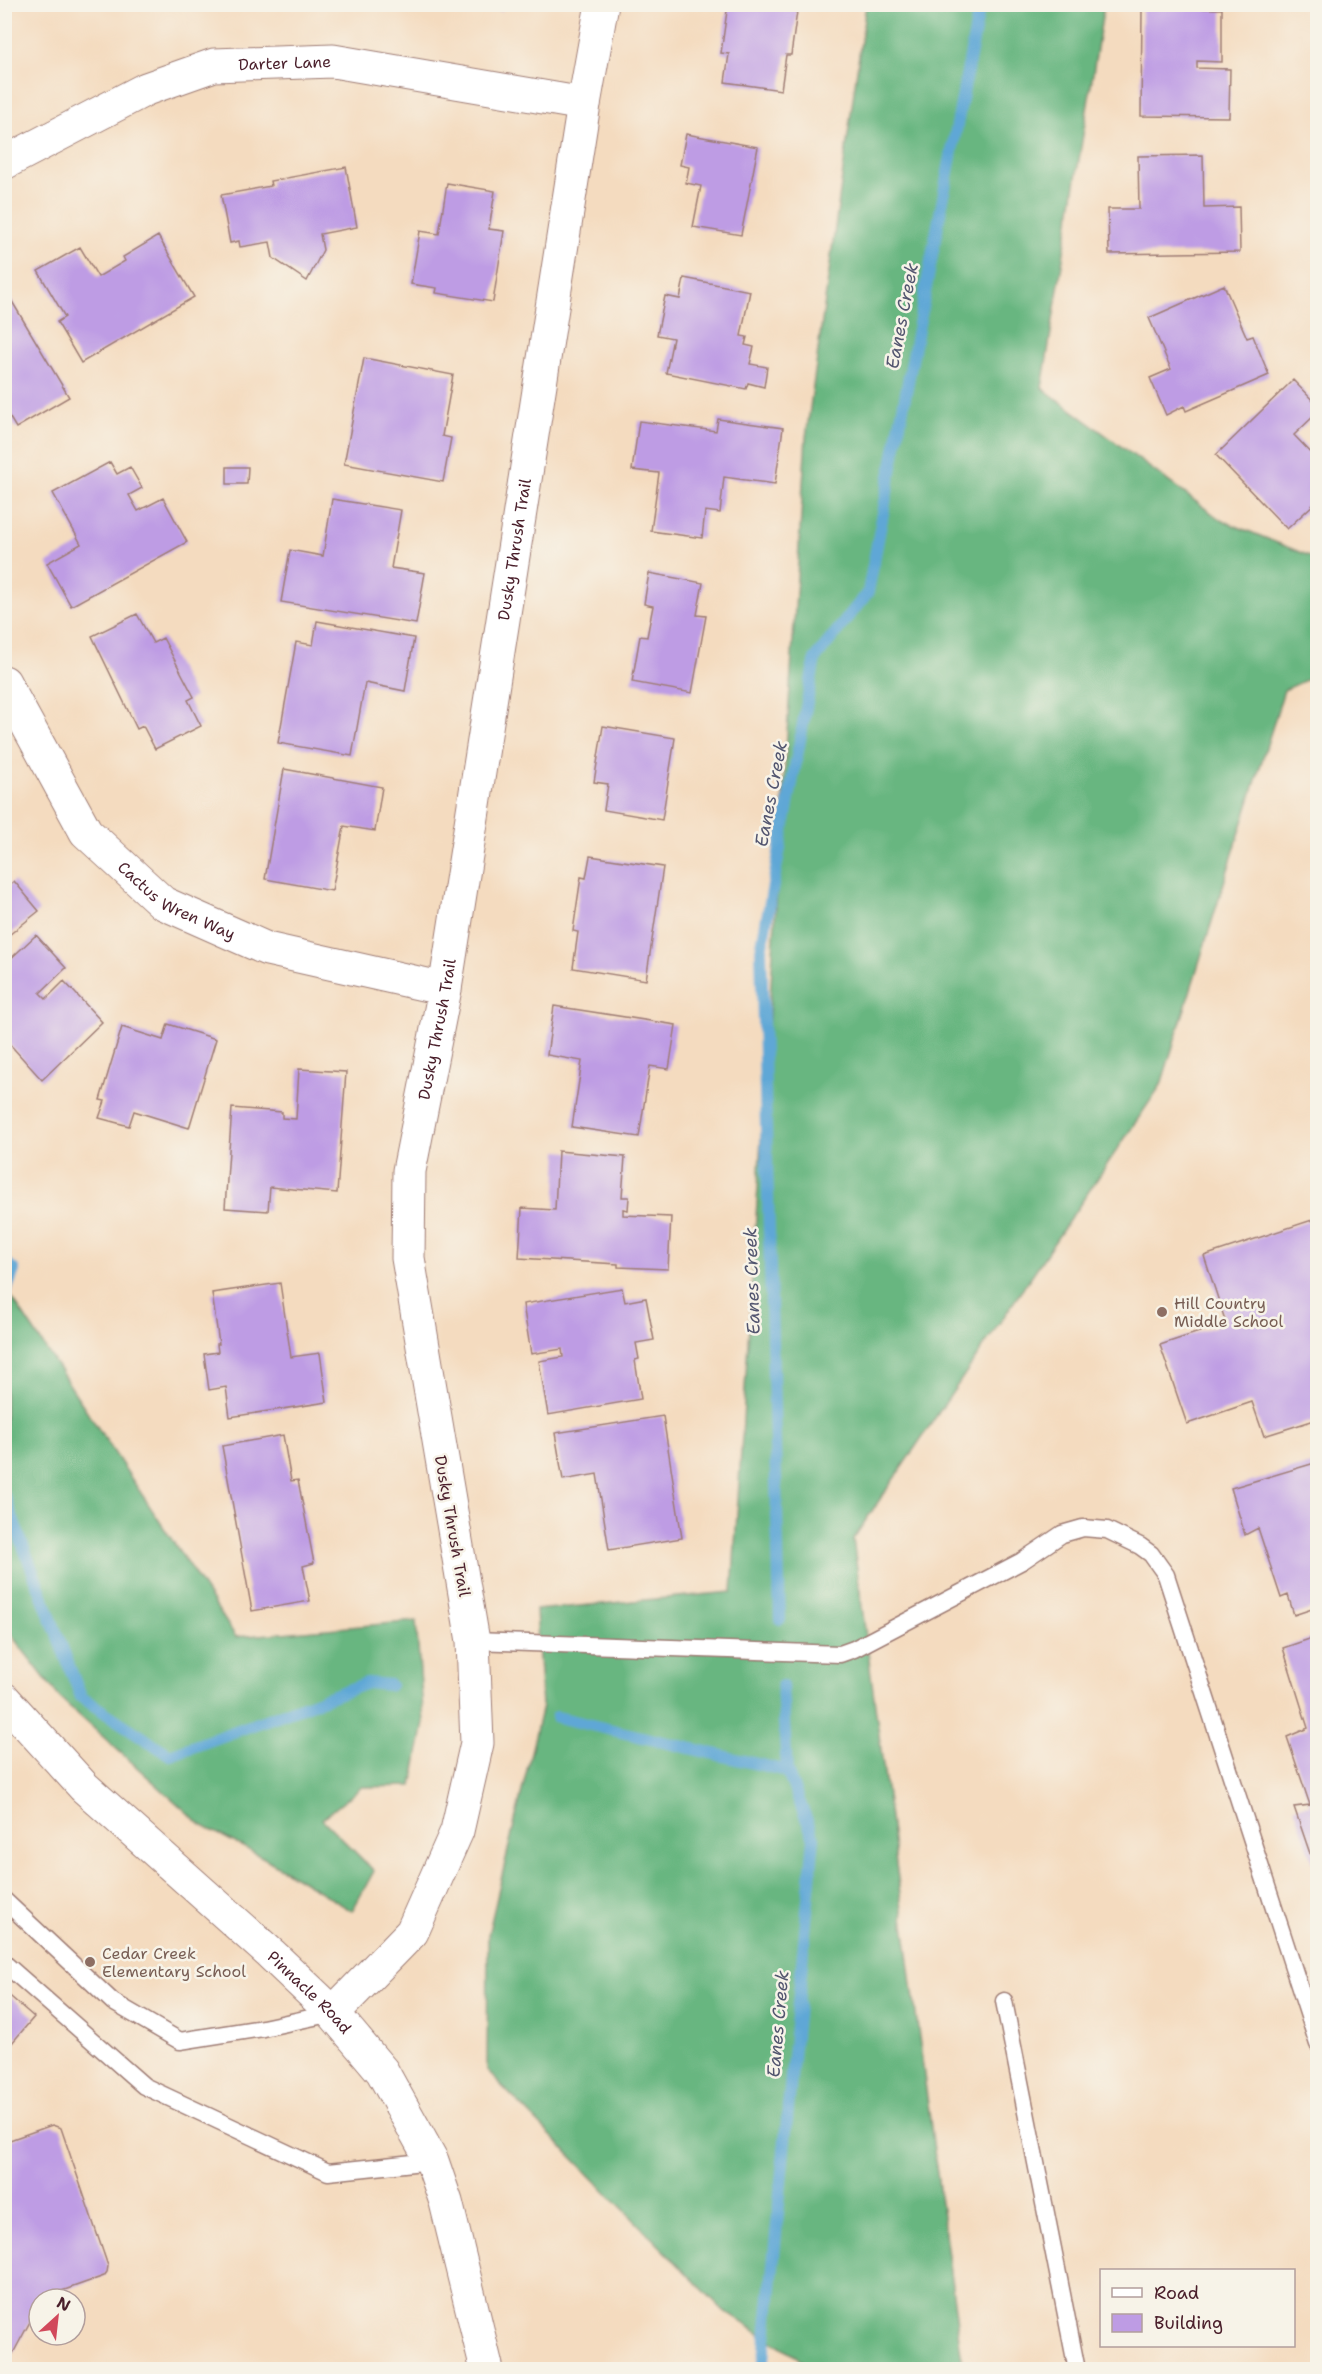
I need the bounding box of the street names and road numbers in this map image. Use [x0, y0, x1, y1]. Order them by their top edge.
street label: Darter Lane [238, 51, 331, 75]
street label: Dusky Thrush Trail [493, 477, 536, 622]
street label: Cactus Wren Way [113, 857, 239, 945]
street label: Dusky Thrush Trail [413, 957, 461, 1102]
street label: Dusky Thrush Trail [430, 1454, 475, 1599]
street label: Pinnacle Road [263, 1946, 356, 2038]

